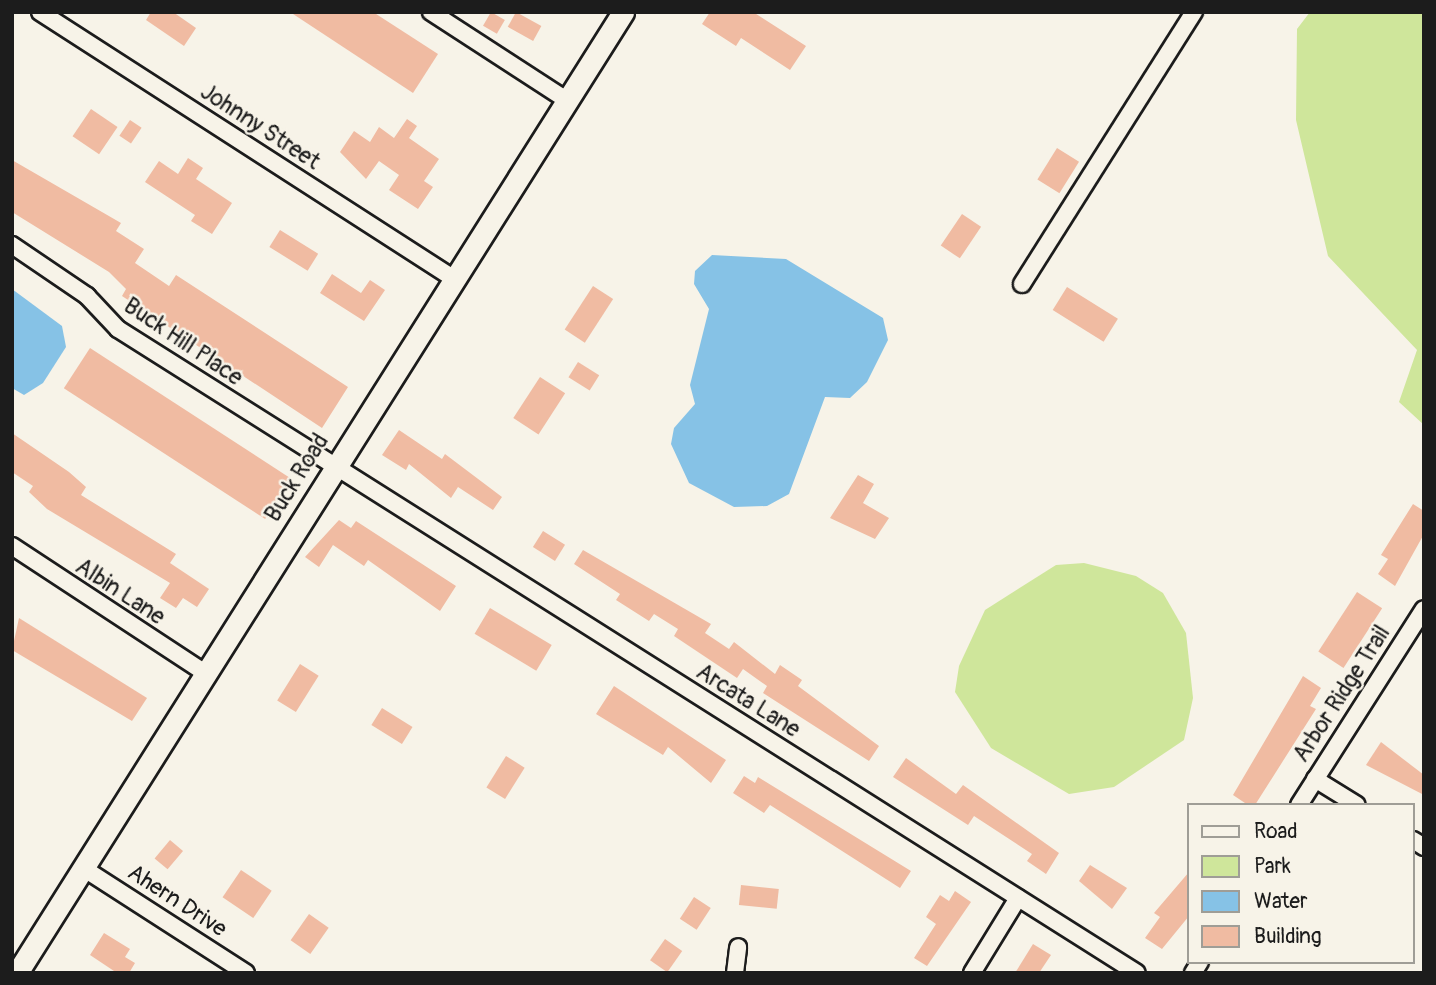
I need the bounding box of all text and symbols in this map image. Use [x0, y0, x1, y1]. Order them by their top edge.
street label: Johnny Street [195, 78, 325, 176]
street label: Buck Hill Place [118, 292, 248, 392]
street label: Buck Road [259, 429, 335, 527]
street label: Albin Lane [70, 553, 170, 631]
street label: Arbor Ridge Trail [1288, 621, 1396, 767]
street label: Arcata Lane [691, 658, 805, 744]
legend [1188, 803, 1415, 964]
text: Road [1254, 818, 1298, 845]
text: Park [1254, 853, 1291, 880]
street label: Ahern Drive [122, 859, 232, 943]
text: Water [1254, 888, 1307, 915]
text: Building [1254, 923, 1321, 950]

